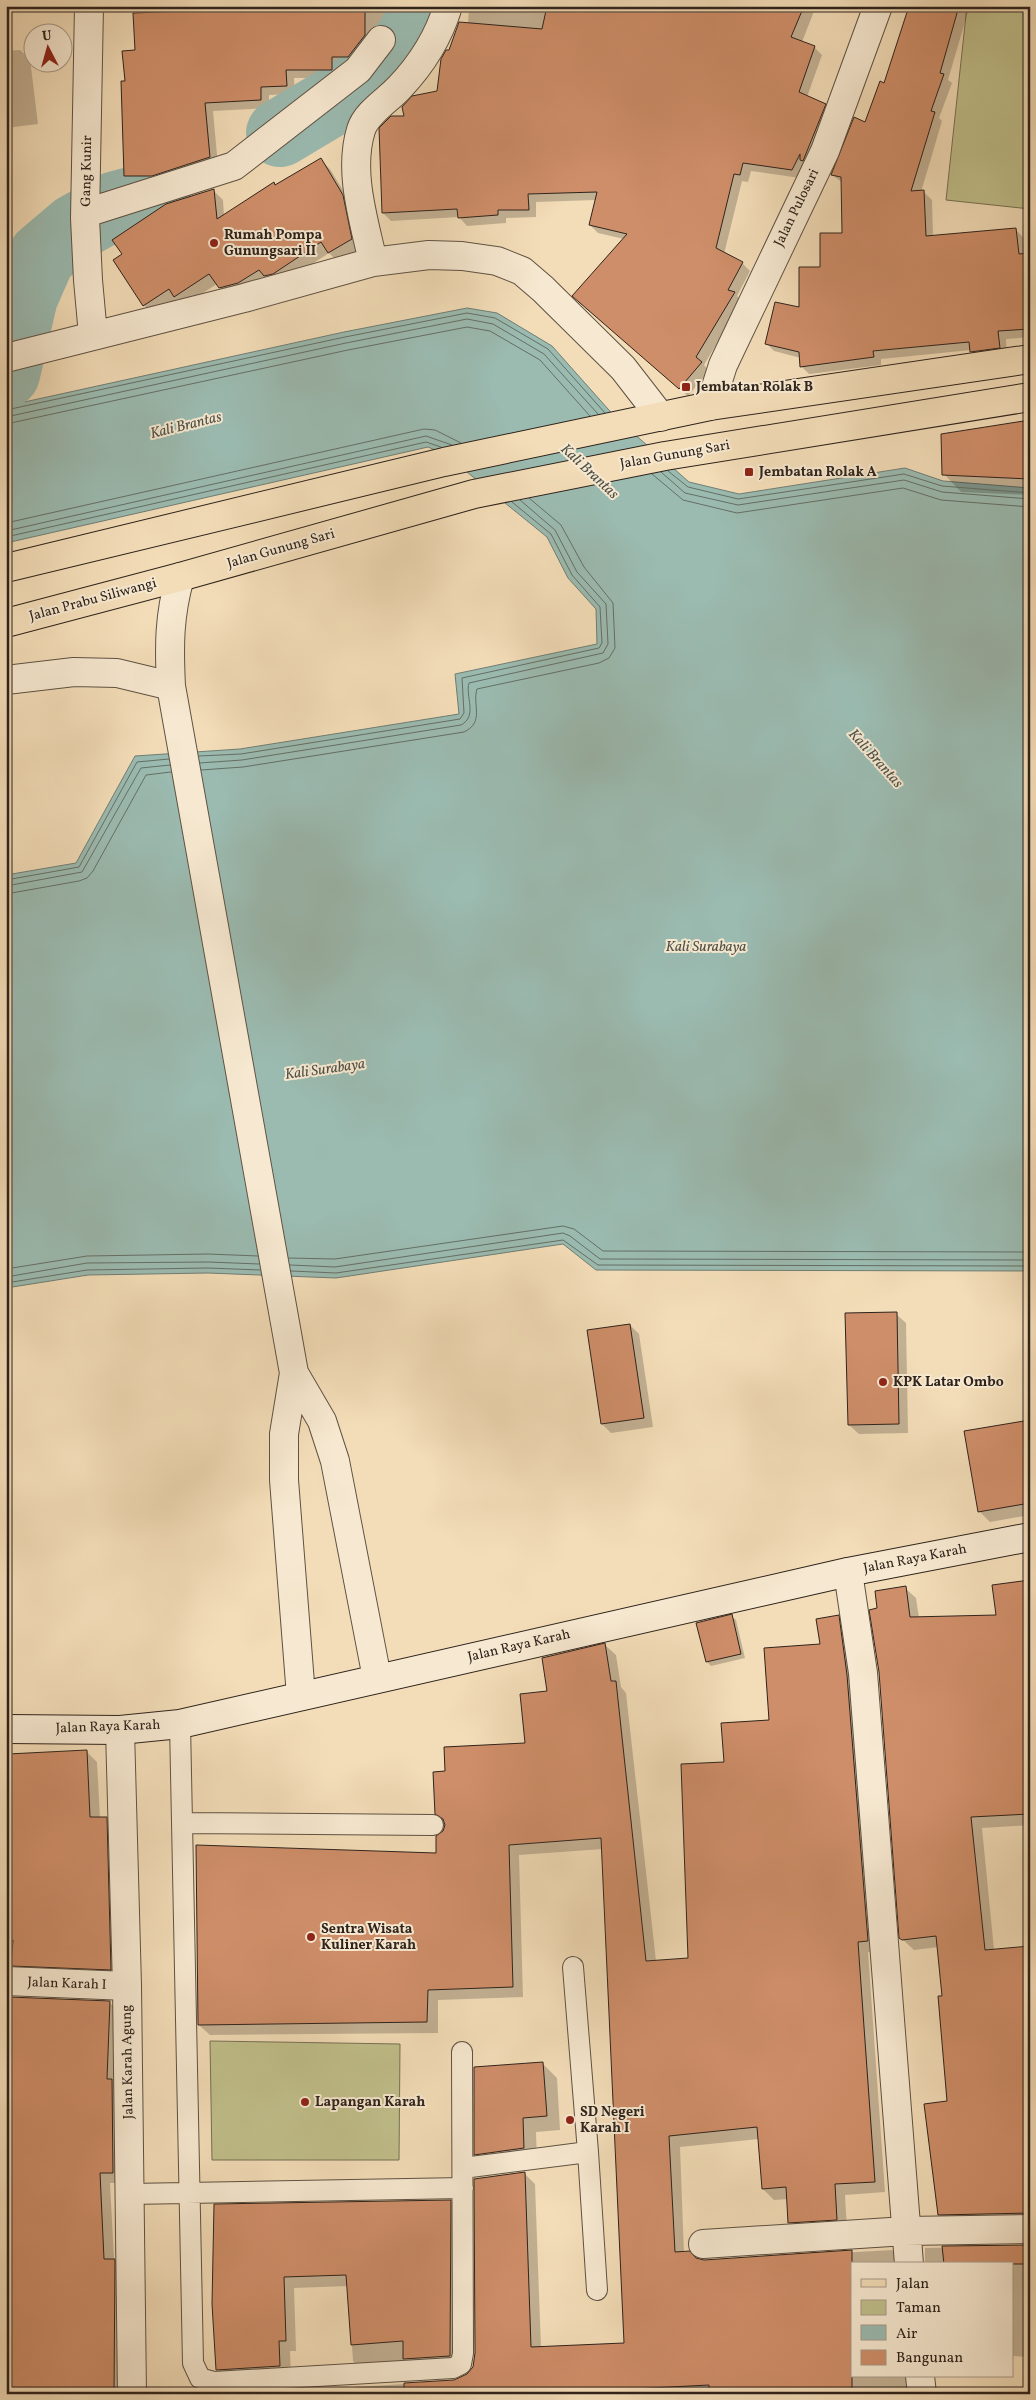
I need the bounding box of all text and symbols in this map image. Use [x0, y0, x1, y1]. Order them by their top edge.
north arrow [22, 22, 72, 72]
text: U [41, 27, 53, 47]
street label: Gang Kunir [77, 135, 97, 207]
street label: Jalan Pulosari [770, 166, 824, 250]
place label: Rumah Pompa Gunungsari II [224, 226, 322, 261]
marker: Rumah Pompa Gunungsari II [208, 237, 220, 249]
place label: Jembatan Rolak B [695, 378, 813, 397]
marker: Jembatan Rolak B [680, 381, 692, 393]
water label: Kali Brantas [148, 407, 224, 445]
street label: Jalan Gunung Sari [619, 436, 731, 474]
water label: Kali Brantas [555, 439, 623, 505]
place label: Jembatan Rolak A [758, 463, 877, 482]
marker: Jembatan Rolak A [743, 466, 755, 478]
street label: Jalan Gunung Sari [225, 525, 337, 573]
street label: Jalan Prabu Siliwangi [27, 574, 159, 626]
water label: Kali Brantas [843, 725, 908, 794]
water label: Kali Surabaya [666, 937, 746, 958]
water label: Kali Surabaya [284, 1054, 366, 1086]
place label: KPK Latar Ombo [893, 1373, 1004, 1392]
marker: KPK Latar Ombo [877, 1376, 889, 1388]
street label: Jalan Raya Karah [862, 1540, 968, 1578]
street label: Jalan Raya Karah [466, 1625, 572, 1667]
street label: Jalan Raya Karah [55, 1716, 161, 1738]
place label: Sentra Wisata Kuliner Karah [321, 1920, 416, 1955]
marker: Sentra Wisata Kuliner Karah [305, 1931, 317, 1943]
street label: Jalan Karah I [27, 1973, 107, 1995]
street label: Jalan Karah Agung [117, 2004, 139, 2120]
place label: Lapangan Karah [315, 2093, 425, 2112]
marker: Lapangan Karah [299, 2096, 311, 2108]
place label: SD Negeri Karah I [580, 2103, 645, 2138]
marker: SD Negeri Karah I [564, 2114, 576, 2126]
legend [851, 2262, 1014, 2378]
text: Jalan [896, 2274, 929, 2295]
text: Taman [896, 2298, 941, 2319]
text: Air [896, 2324, 917, 2345]
text: Bangunan [896, 2348, 963, 2369]

